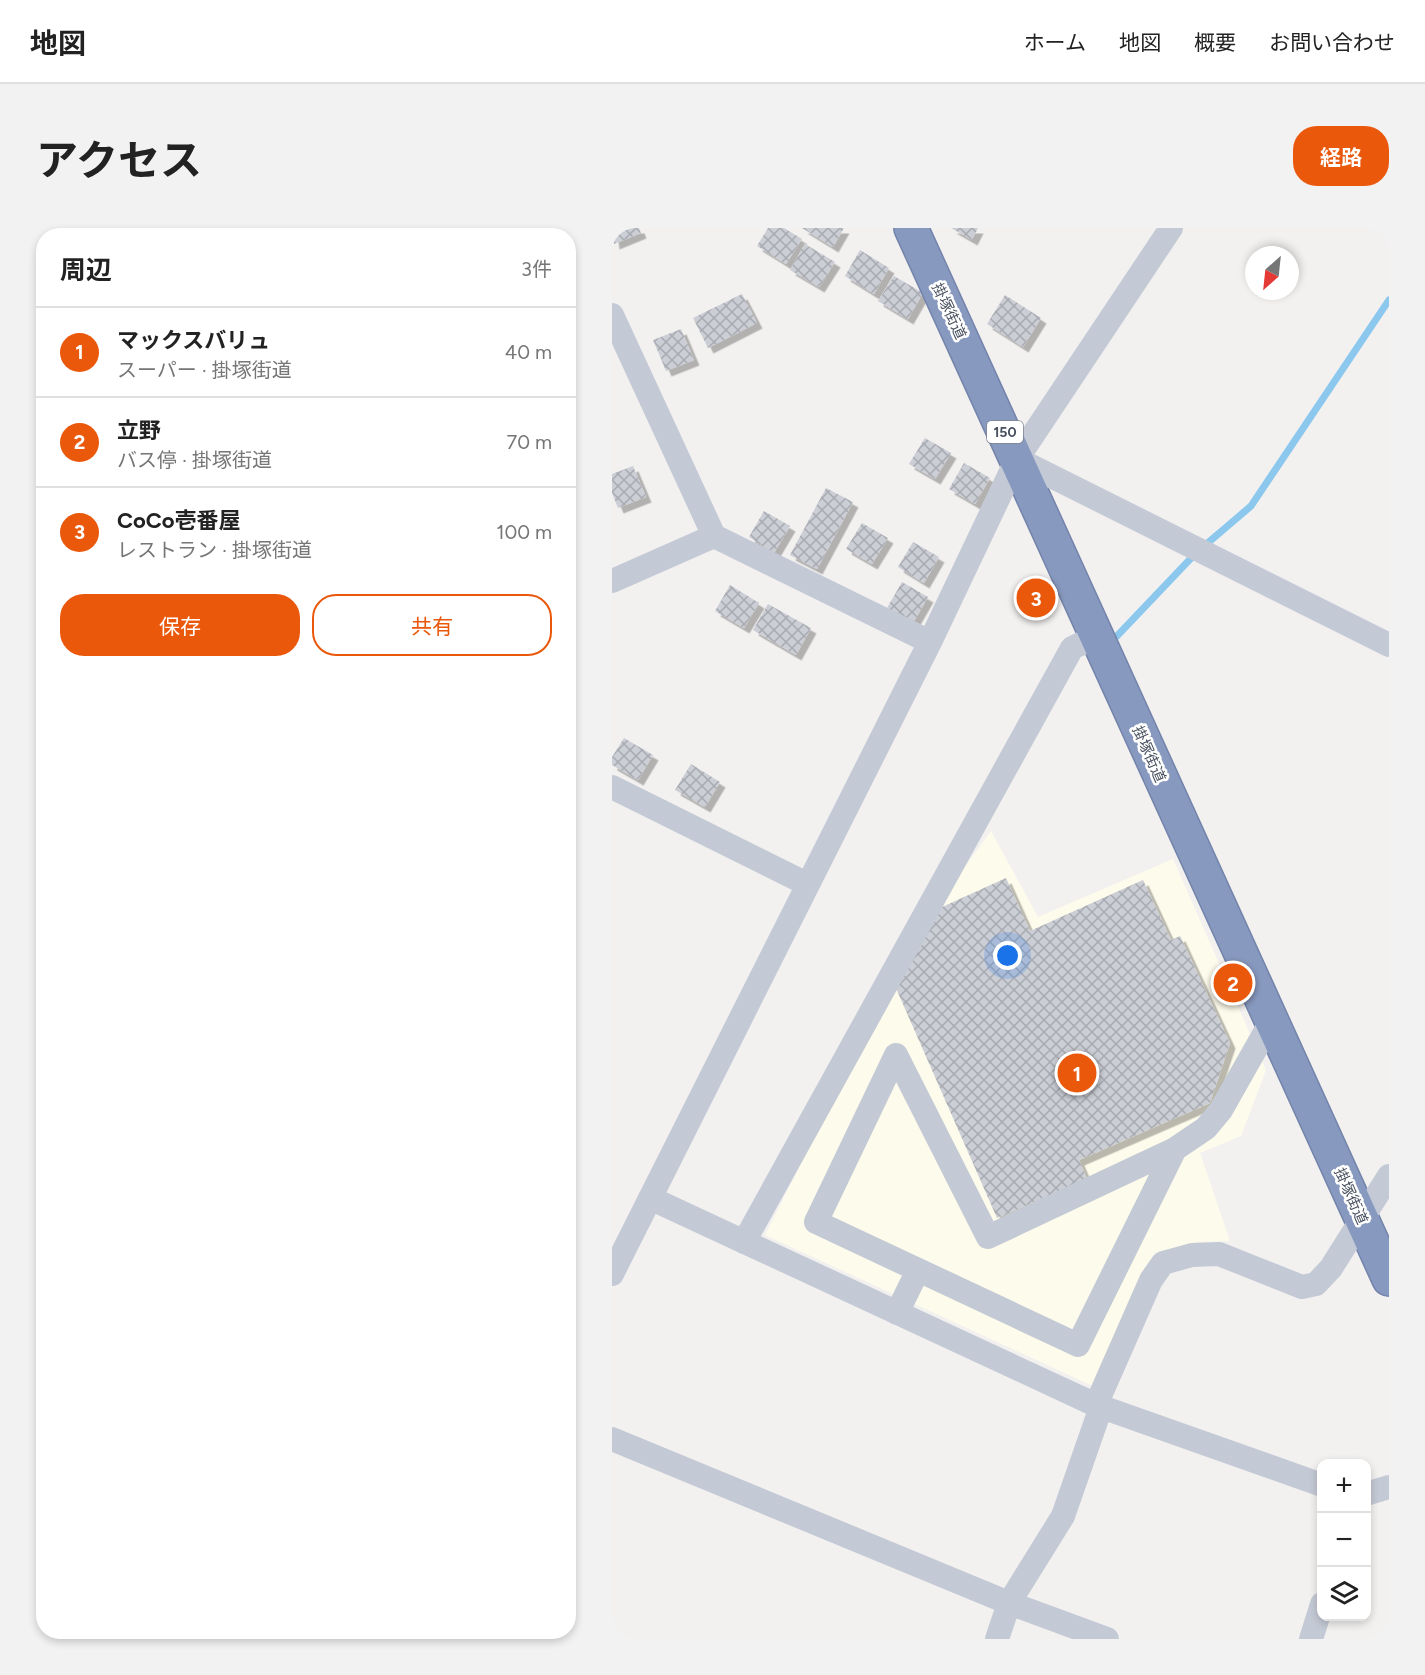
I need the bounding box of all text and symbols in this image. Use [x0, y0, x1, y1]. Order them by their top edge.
text: 地図 [30, 26, 86, 60]
text: ホーム [1024, 30, 1086, 55]
text: 地図 [1119, 30, 1161, 55]
text: 概要 [1194, 30, 1236, 55]
text: お問い合わせ [1269, 30, 1395, 55]
button: 経路 [1293, 126, 1389, 186]
text: アクセス [36, 135, 202, 186]
north arrow [1245, 246, 1299, 300]
text: 周辺 [60, 254, 112, 286]
text: 3件 [521, 257, 552, 281]
street label: 掛塚街道 [928, 280, 970, 342]
text: マックスバリュ [117, 327, 270, 354]
text: 1 [75, 340, 84, 364]
text: 40 m [505, 340, 552, 364]
text: スーパー · 掛塚街道 [117, 358, 292, 382]
text: 立野 [117, 417, 161, 444]
road number: 150 [987, 421, 1023, 443]
text: 2 [74, 430, 85, 454]
text: 70 m [506, 430, 552, 454]
text: バス停 · 掛塚街道 [117, 448, 272, 472]
text: CoCo壱番屋 [117, 507, 240, 534]
text: 3 [74, 520, 85, 544]
text: 100 m [496, 520, 552, 544]
text: レストラン · 掛塚街道 [117, 538, 312, 562]
pin: 3 [1016, 576, 1056, 620]
button: 保存 [60, 594, 300, 656]
button: 共有 [312, 594, 552, 656]
street label: 掛塚街道 [1129, 723, 1169, 785]
your location [993, 941, 1022, 970]
pin: 2 [1214, 960, 1252, 1005]
pin: 1 [1058, 1050, 1096, 1096]
street label: 掛塚街道 [1331, 1165, 1371, 1227]
map controls [1317, 1459, 1371, 1621]
button: + [1317, 1459, 1371, 1513]
button: − [1317, 1513, 1371, 1567]
button: layers [1317, 1567, 1371, 1621]

